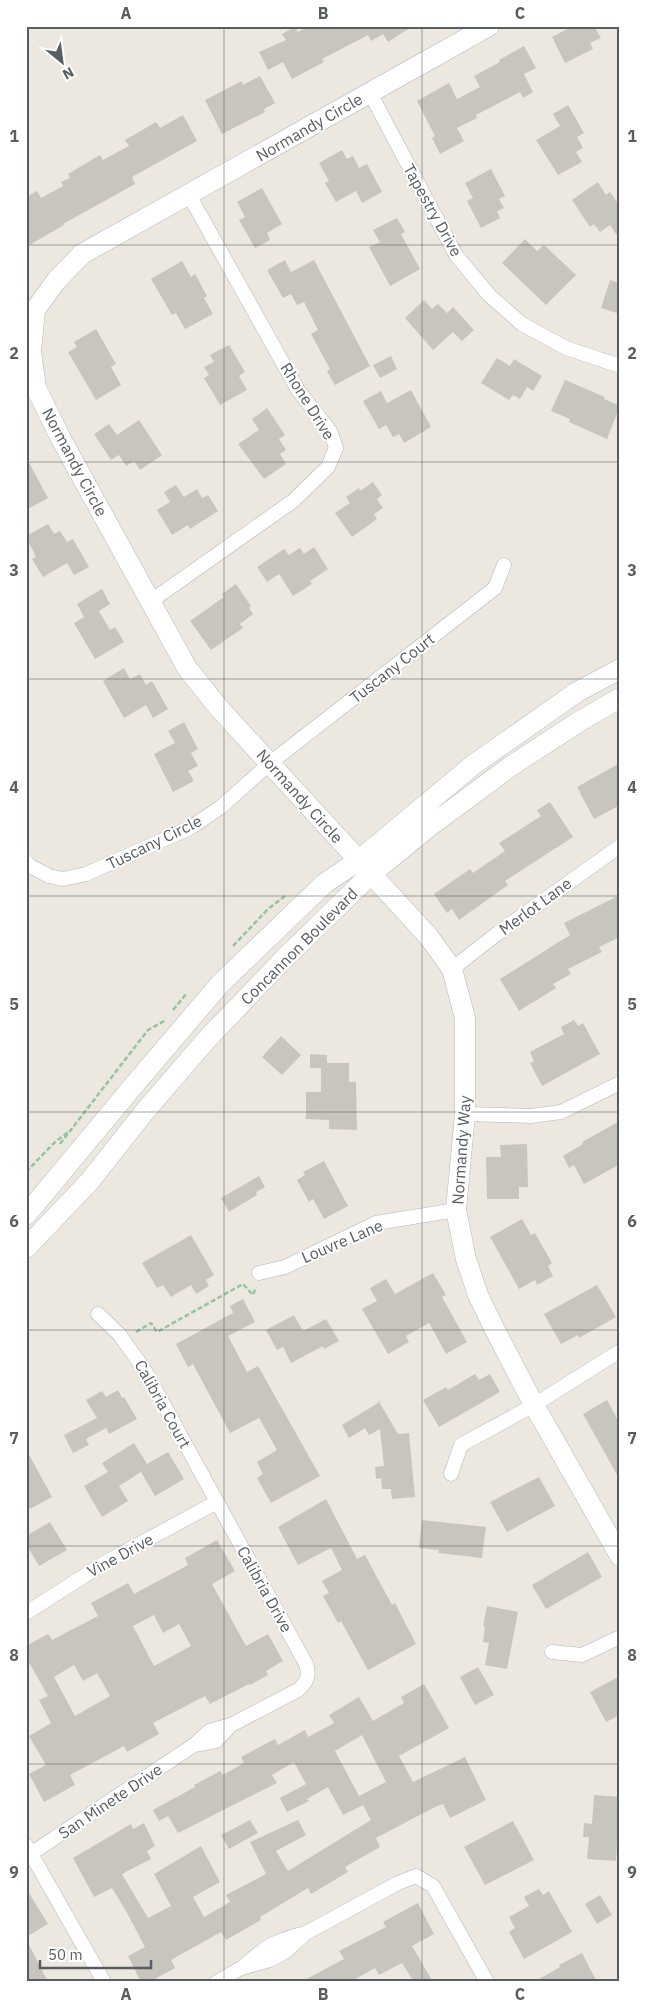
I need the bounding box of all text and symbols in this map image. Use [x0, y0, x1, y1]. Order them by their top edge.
text: A [121, 3, 132, 23]
text: B [318, 3, 329, 23]
text: C [515, 3, 525, 23]
north arrow [38, 38, 88, 88]
text: N [60, 63, 77, 84]
street label: Normandy Circle [252, 88, 366, 166]
text: 1 [9, 126, 19, 146]
text: 1 [627, 126, 637, 146]
street label: Tapestry Drive [399, 160, 467, 260]
text: 2 [9, 343, 19, 363]
text: 2 [627, 343, 637, 363]
street label: Rhone Drive [276, 359, 340, 443]
street label: Normandy Circle [38, 404, 112, 520]
text: 3 [9, 560, 19, 580]
text: 3 [627, 560, 637, 580]
street label: Tuscany Court [346, 629, 438, 707]
street label: Normandy Circle [253, 745, 348, 847]
text: 4 [9, 777, 19, 797]
text: 4 [627, 777, 637, 797]
street label: Tuscany Circle [103, 810, 205, 874]
street label: Merlot Lane [495, 873, 575, 939]
street label: Concannon Boulevard [236, 883, 362, 1009]
text: 5 [9, 994, 19, 1014]
text: 5 [627, 994, 637, 1014]
street label: Normandy Way [447, 1095, 475, 1205]
text: 6 [9, 1211, 19, 1231]
text: 6 [627, 1211, 637, 1231]
street label: Louvre Lane [298, 1215, 386, 1267]
street label: Calibria Court [131, 1356, 195, 1452]
text: 7 [9, 1428, 19, 1448]
text: 7 [627, 1428, 637, 1448]
street label: Vine Drive [83, 1529, 157, 1581]
street label: Calibria Drive [233, 1542, 297, 1636]
text: 8 [9, 1645, 19, 1665]
text: 8 [627, 1645, 637, 1665]
street label: San Minete Drive [54, 1759, 166, 1843]
text: 9 [9, 1862, 19, 1882]
text: 9 [627, 1862, 637, 1882]
scale bar [40, 1938, 151, 1970]
text: 50 m [48, 1945, 83, 1964]
text: A [121, 1984, 132, 2004]
text: B [318, 1984, 329, 2004]
text: C [515, 1984, 525, 2004]

